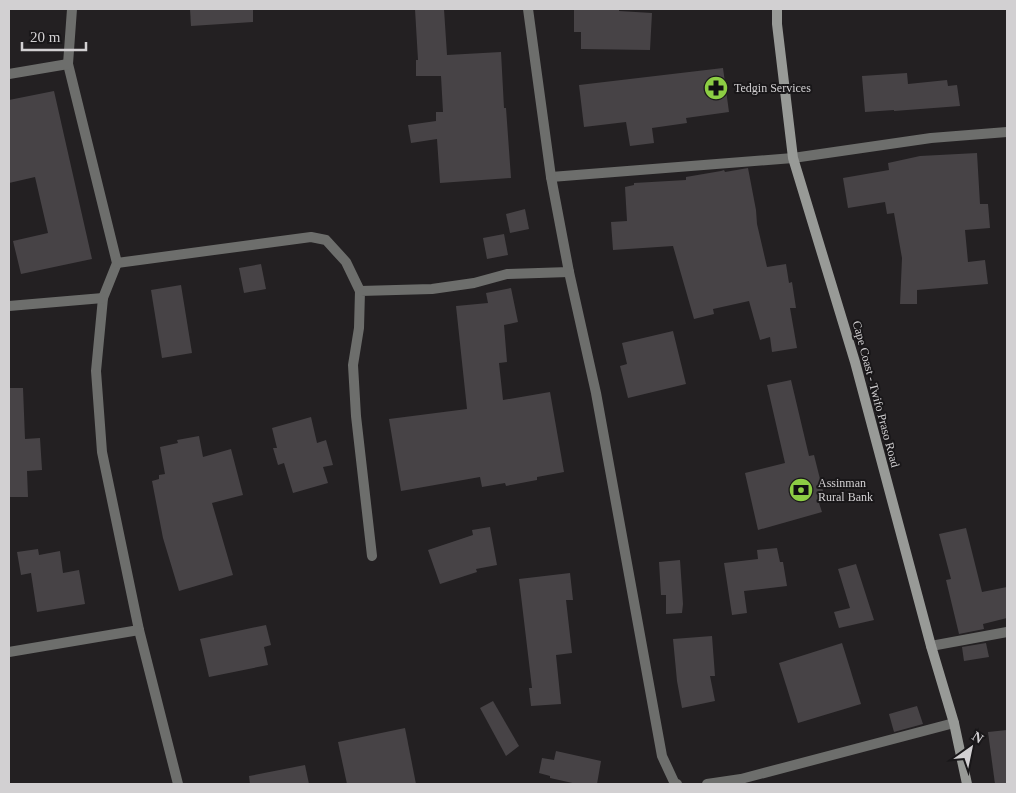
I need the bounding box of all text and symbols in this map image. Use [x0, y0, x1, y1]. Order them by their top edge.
scale bar [22, 20, 86, 52]
text: 20 m [30, 29, 61, 45]
pharmacy icon: Tedgin Services [703, 75, 729, 101]
place label: Tedgin Services [734, 81, 811, 95]
street label: Cape Coast - Twifo Praso Road [850, 319, 902, 469]
place label: Assinman Rural Bank [818, 476, 873, 504]
bank icon: Assinman Rural Bank [788, 477, 814, 503]
north arrow [946, 723, 996, 773]
text: N [969, 728, 986, 747]

